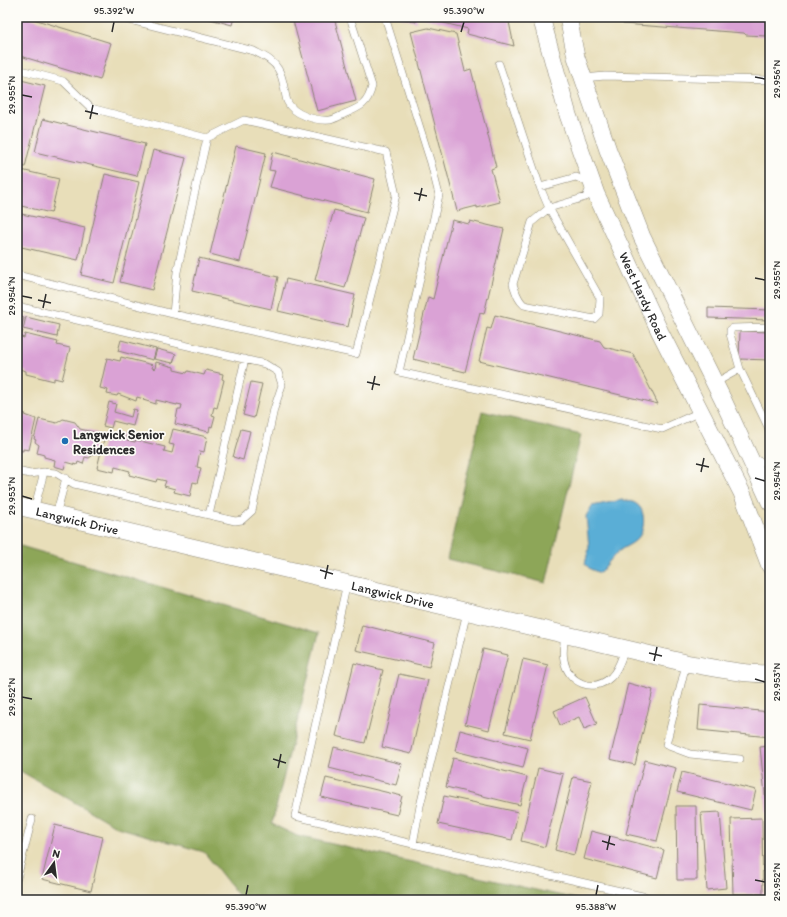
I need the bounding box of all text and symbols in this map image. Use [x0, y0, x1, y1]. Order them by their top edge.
text: 95.392°W [94, 4, 135, 17]
text: 95.390°W [443, 4, 485, 17]
text: 29.956°N [770, 60, 783, 98]
text: 29.955°N [5, 76, 18, 114]
street label: West Hardy Road [616, 250, 670, 343]
text: 29.955°N [770, 261, 783, 299]
text: 29.954°N [5, 276, 18, 316]
place label: Langwick Senior Residences [73, 427, 165, 457]
marker: Langwick Senior Residences [60, 436, 70, 446]
text: 29.954°N [770, 461, 783, 501]
text: 29.953°N [5, 476, 18, 515]
street label: Langwick Drive [34, 504, 120, 538]
street label: Langwick Drive [350, 578, 436, 612]
text: 29.953°N [770, 662, 783, 701]
text: 29.952°N [5, 678, 18, 716]
north arrow [34, 843, 74, 883]
text: N [51, 847, 61, 861]
text: 29.952°N [770, 863, 783, 901]
text: 95.390°W [225, 900, 267, 913]
text: 95.388°W [576, 900, 617, 913]

